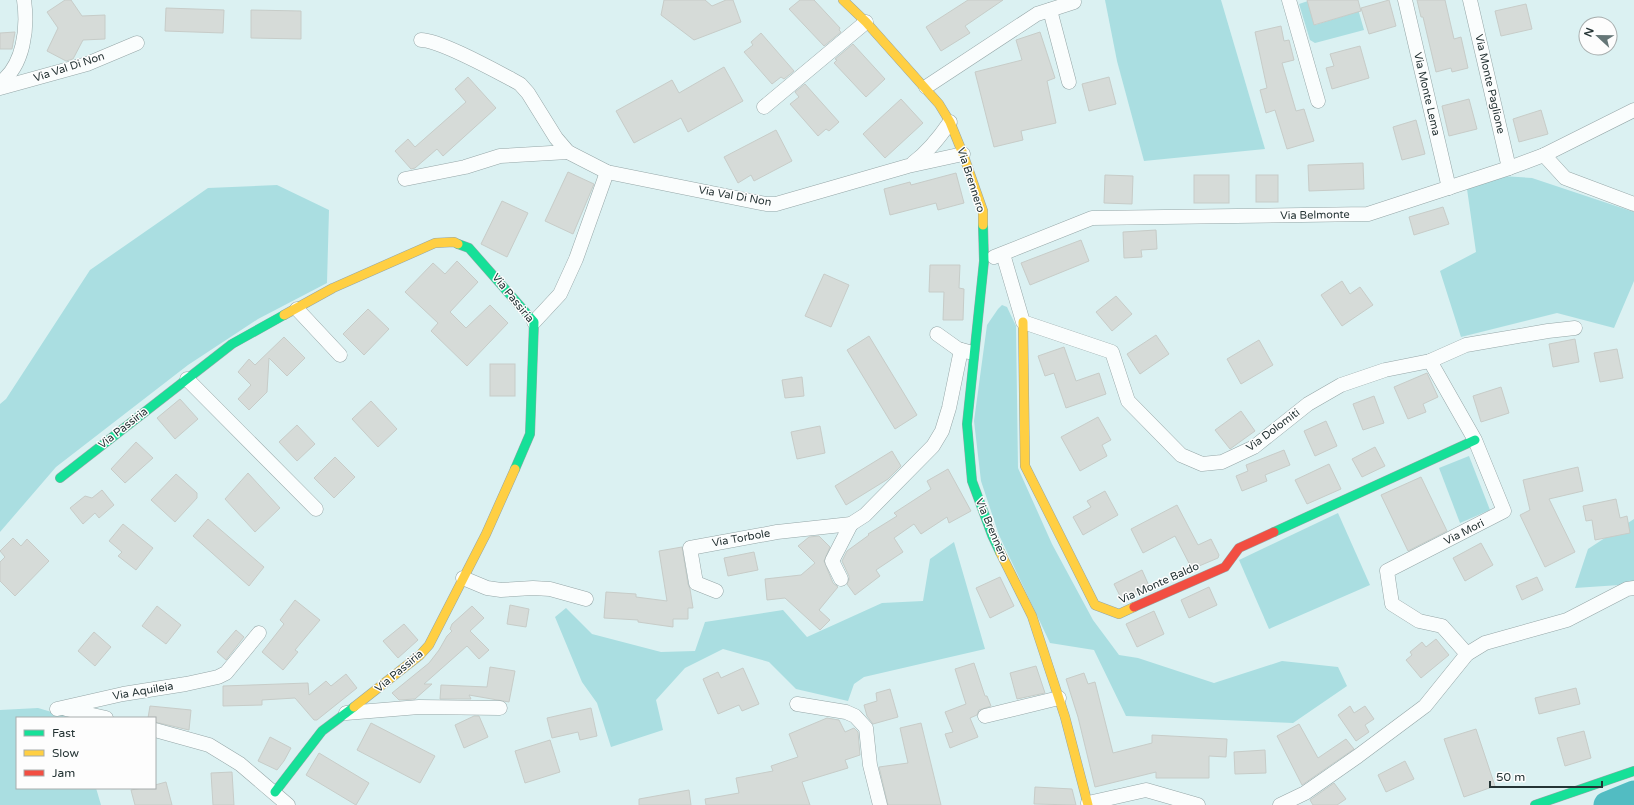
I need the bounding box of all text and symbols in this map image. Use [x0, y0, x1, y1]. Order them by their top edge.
north arrow [1578, 16, 1618, 56]
text: N [1582, 26, 1597, 39]
street label: Via Monte Paglione [1472, 33, 1508, 135]
street label: Via Val Di Non [32, 49, 106, 85]
street label: Via Monte Lema [1411, 51, 1443, 137]
street label: Via Brennero [954, 146, 988, 214]
street label: Via Val Di Non [697, 183, 773, 209]
street label: Via Belmonte [1280, 208, 1350, 222]
street label: Via Passiria [489, 271, 537, 325]
street label: Via Passiria [96, 405, 150, 451]
street label: Via Dolomiti [1244, 406, 1302, 454]
street label: Via Brennero [973, 496, 1011, 564]
street label: Via Mori [1442, 516, 1486, 548]
street label: Via Torbole [711, 526, 771, 550]
street label: Via Monte Baldo [1117, 559, 1201, 607]
street label: Via Passiria [372, 647, 426, 695]
street label: Via Aquileia [112, 679, 174, 703]
legend [16, 717, 156, 789]
text: Fast [52, 726, 76, 740]
text: Slow [52, 746, 79, 760]
scale bar [1490, 763, 1602, 789]
text: Jam [52, 766, 75, 780]
text: 50 m [1496, 770, 1525, 784]

